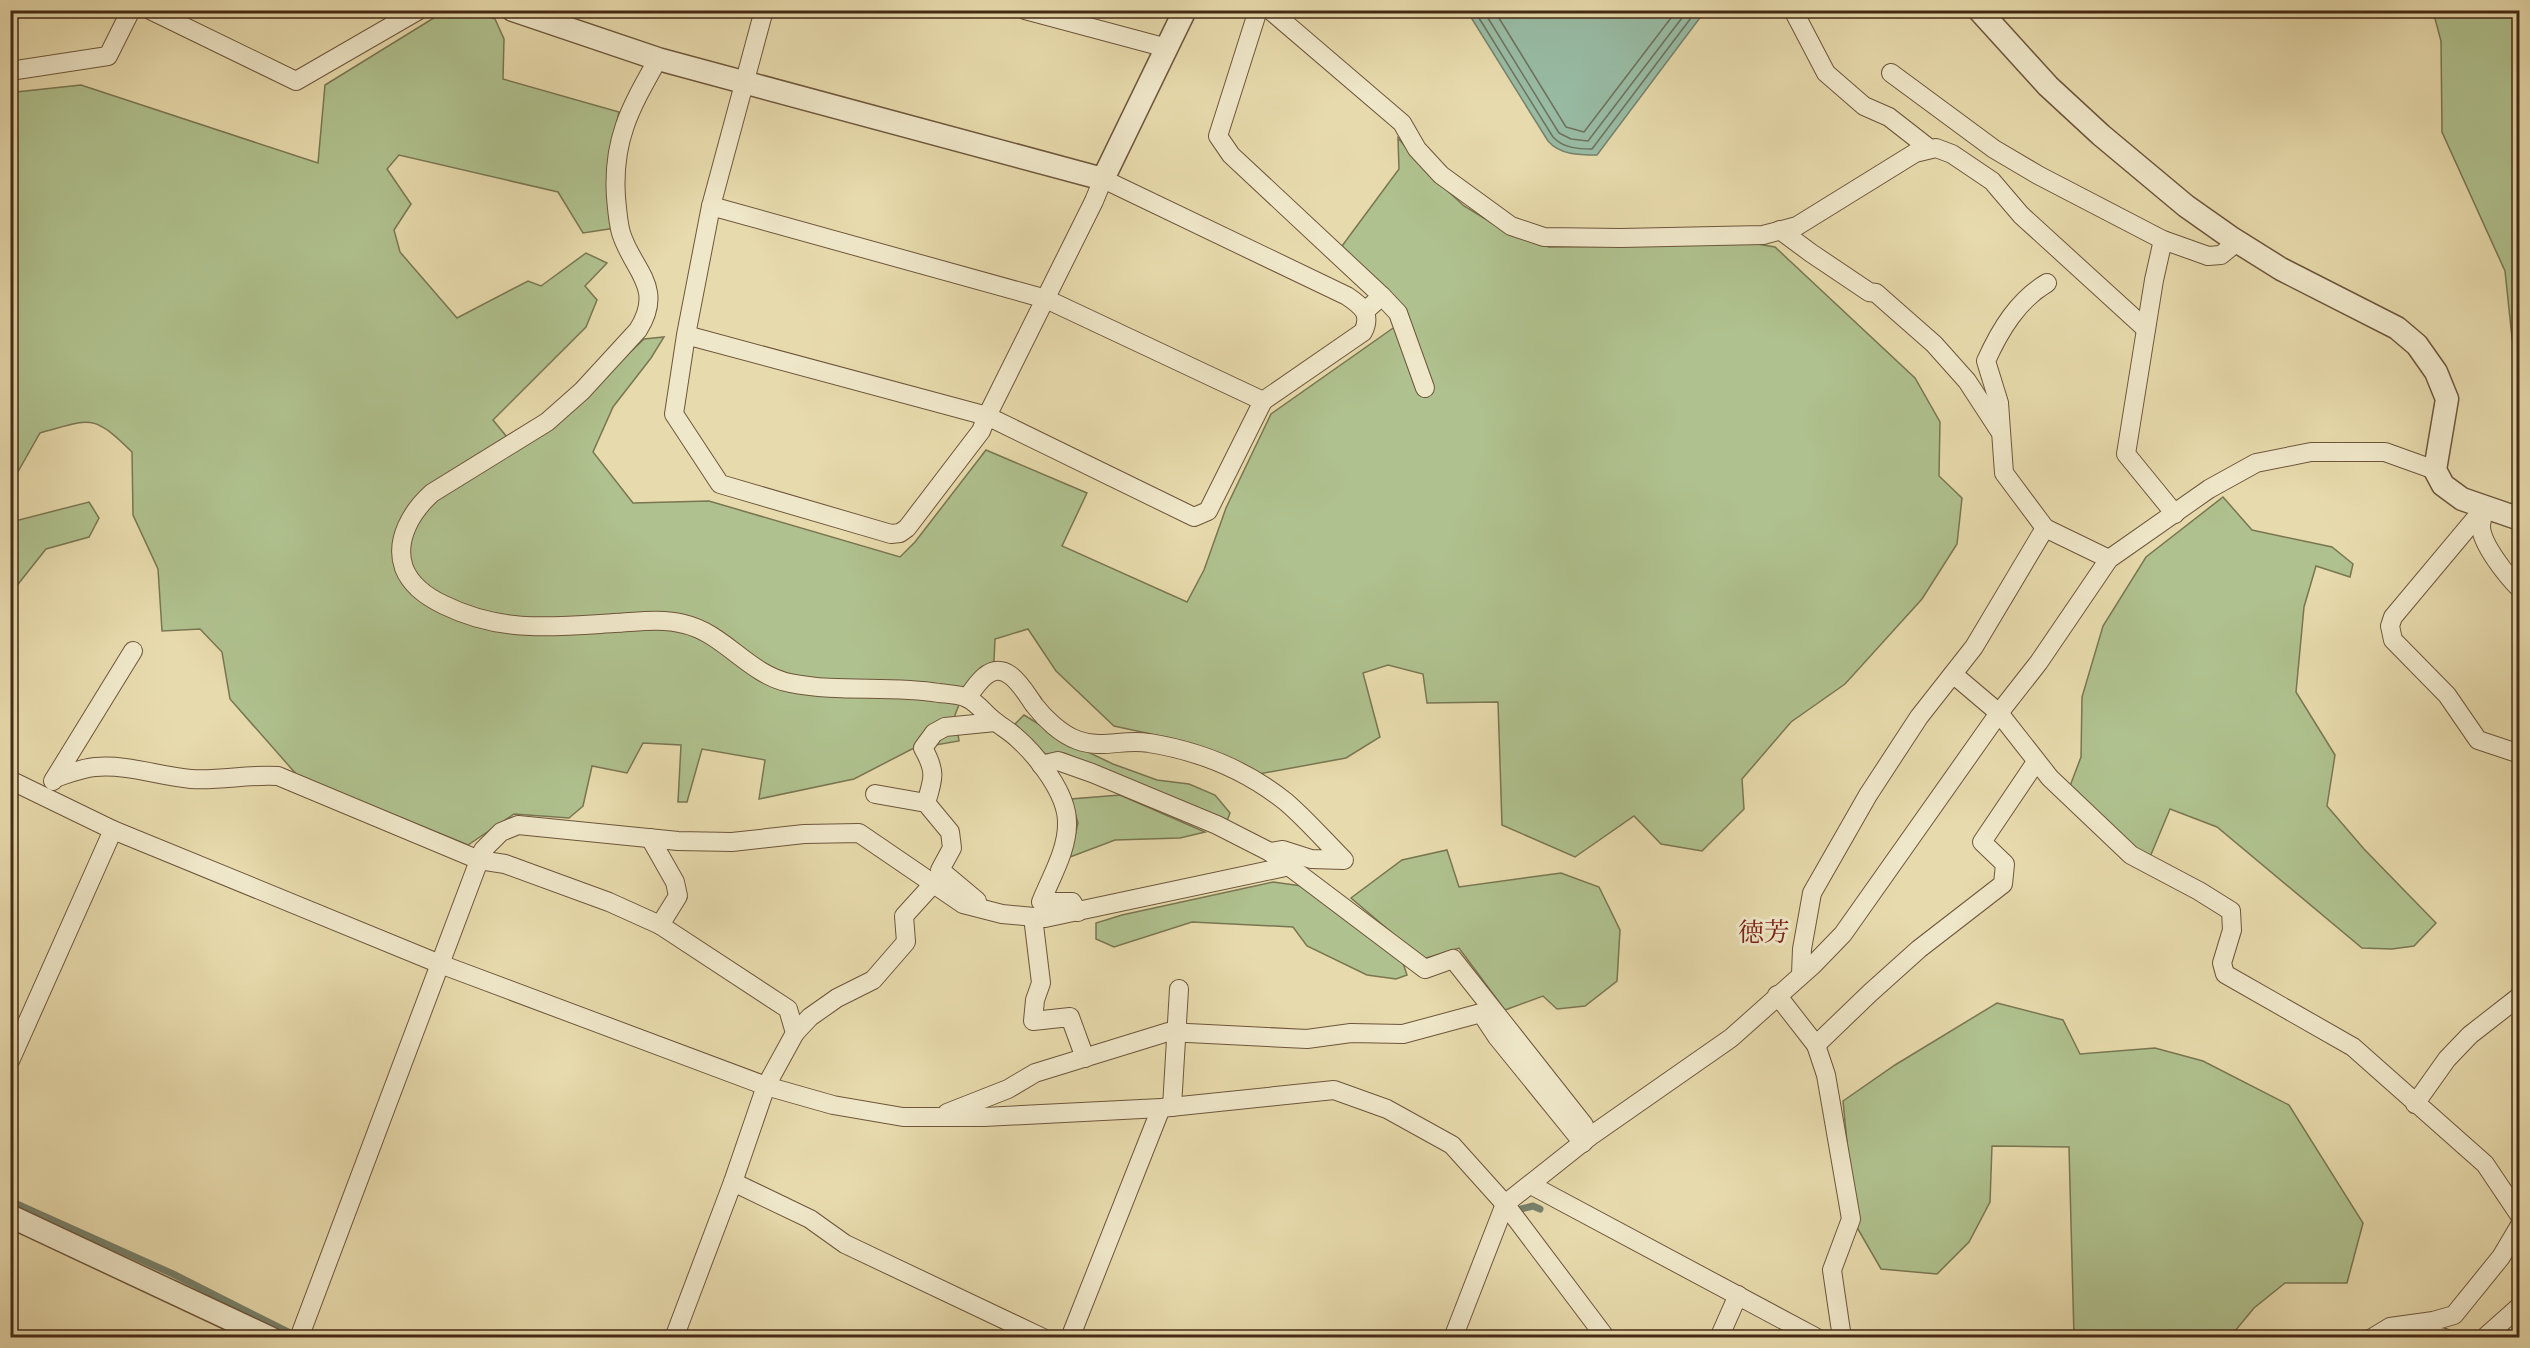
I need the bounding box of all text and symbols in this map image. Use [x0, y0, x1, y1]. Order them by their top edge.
district label: 徳芳 [1738, 917, 1790, 949]

